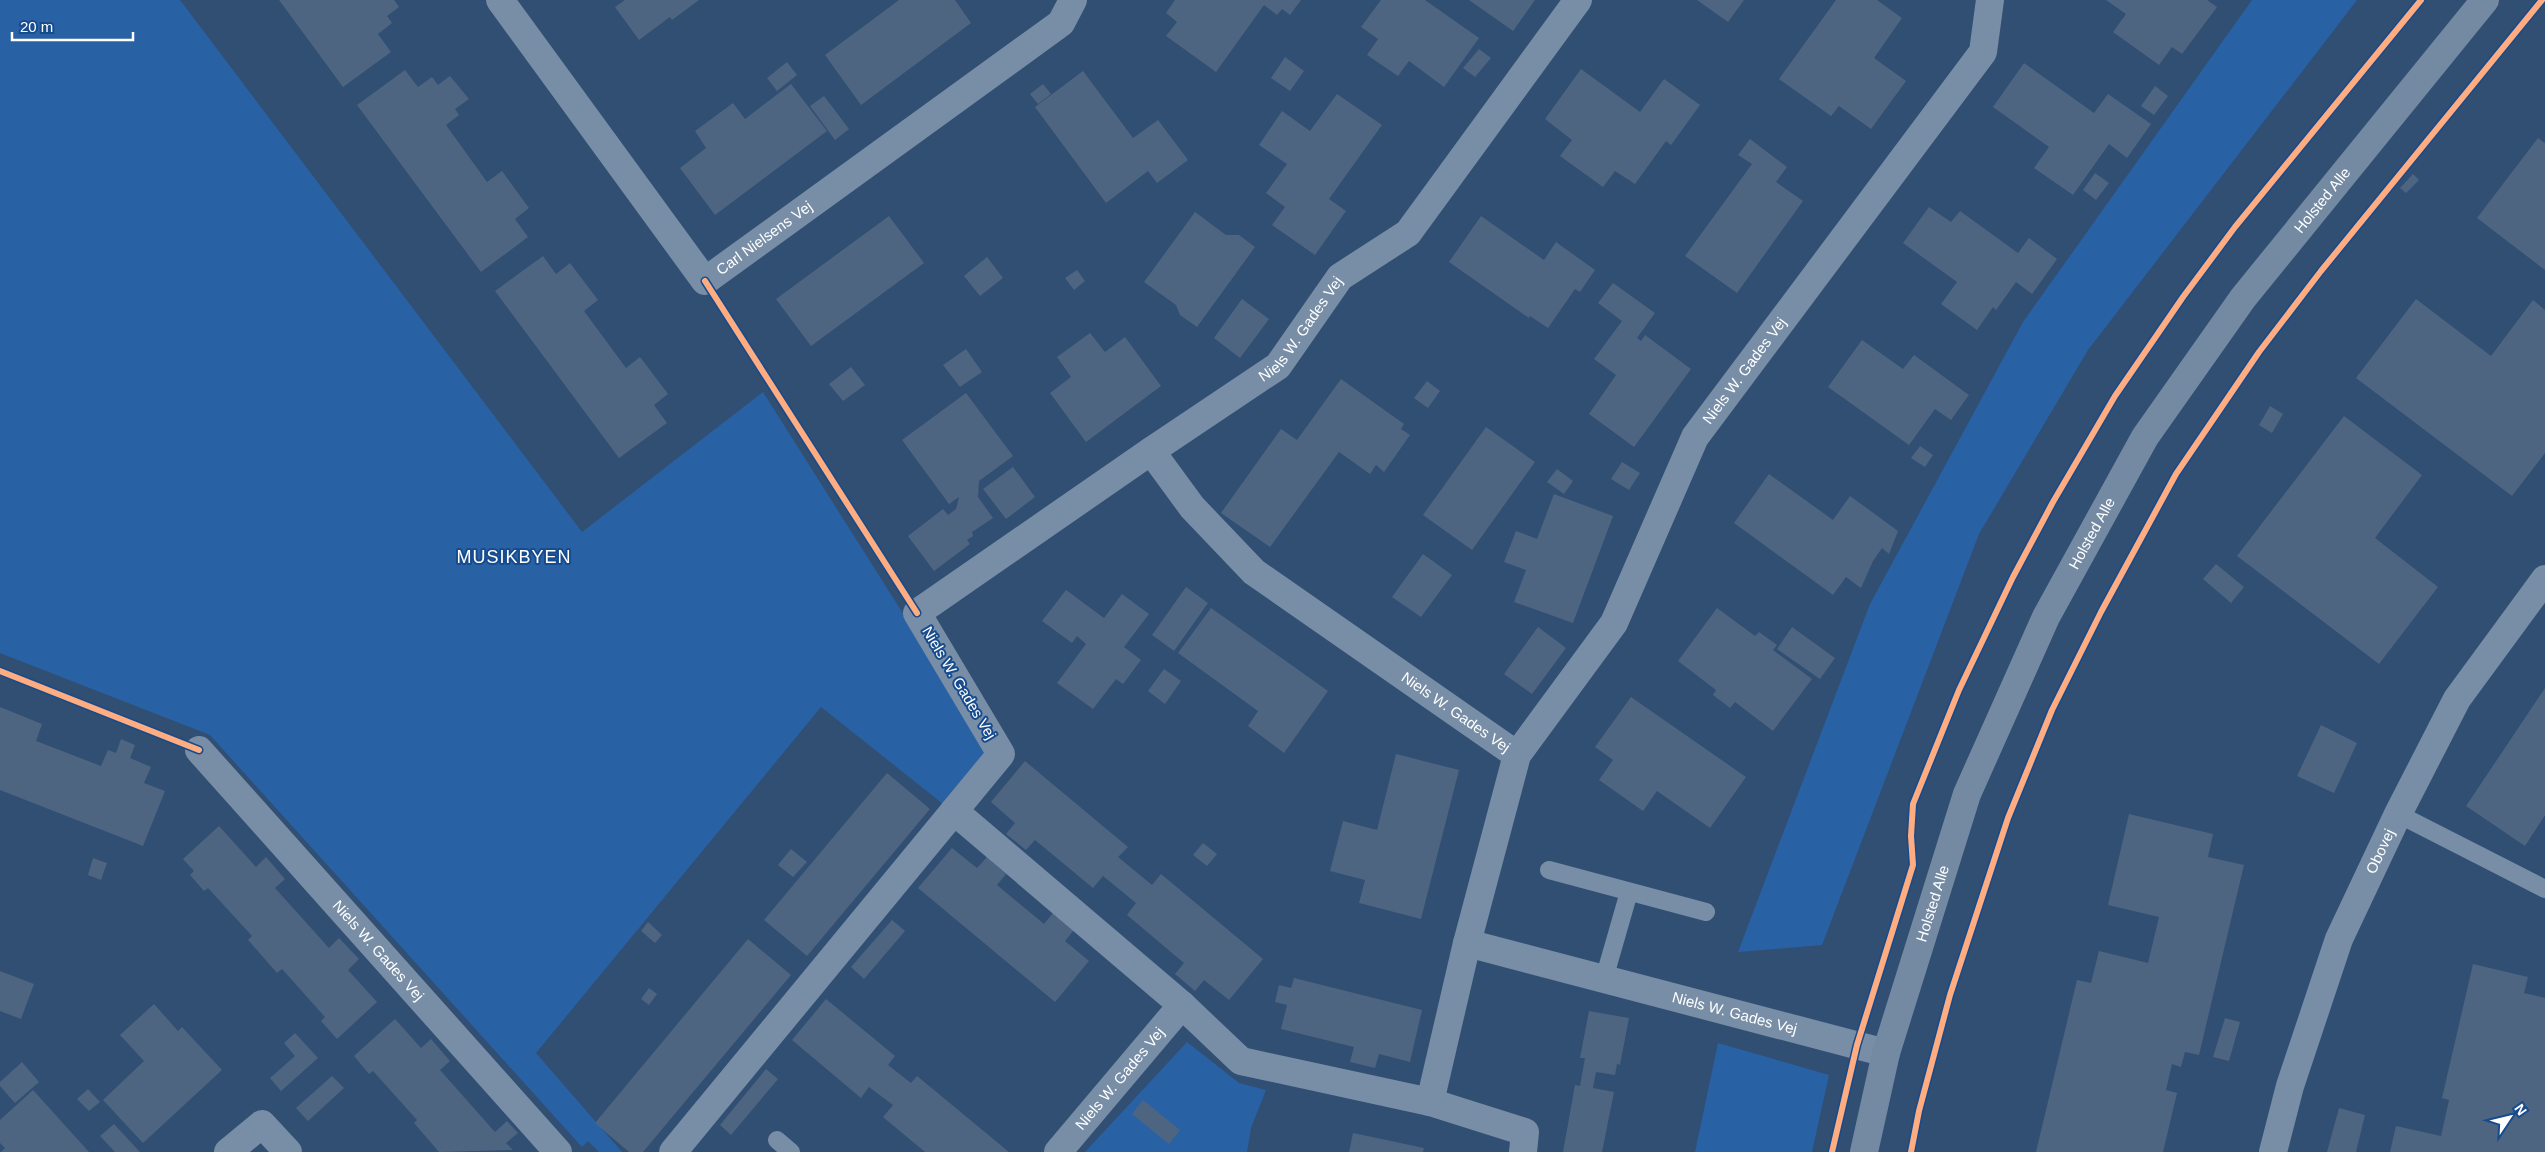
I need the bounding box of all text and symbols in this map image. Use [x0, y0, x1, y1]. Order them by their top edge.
scale bar [12, 10, 134, 42]
text: 20 m [20, 18, 53, 35]
street label: Holsted Alle [2290, 164, 2354, 236]
street label: Carl Nielsens Vej [713, 197, 815, 278]
street label: Niels W. Gades Vej [1255, 273, 1346, 385]
street label: Niels W. Gades Vej [1699, 314, 1789, 427]
street label: Holsted Alle [2065, 494, 2118, 572]
district label: MUSIKBYEN [456, 547, 572, 567]
street label: Niels W. Gades Vej [919, 623, 1000, 742]
street label: Niels W. Gades Vej [1398, 668, 1514, 756]
street label: Obovej [2362, 826, 2398, 876]
street label: Holsted Alle [1912, 863, 1952, 944]
street label: Niels W. Gades Vej [329, 897, 428, 1004]
street label: Niels W. Gades Vej [1671, 988, 1799, 1037]
street label: Niels W. Gades Vej [1072, 1024, 1167, 1133]
north arrow [2485, 1092, 2535, 1142]
text: N [2511, 1101, 2530, 1118]

